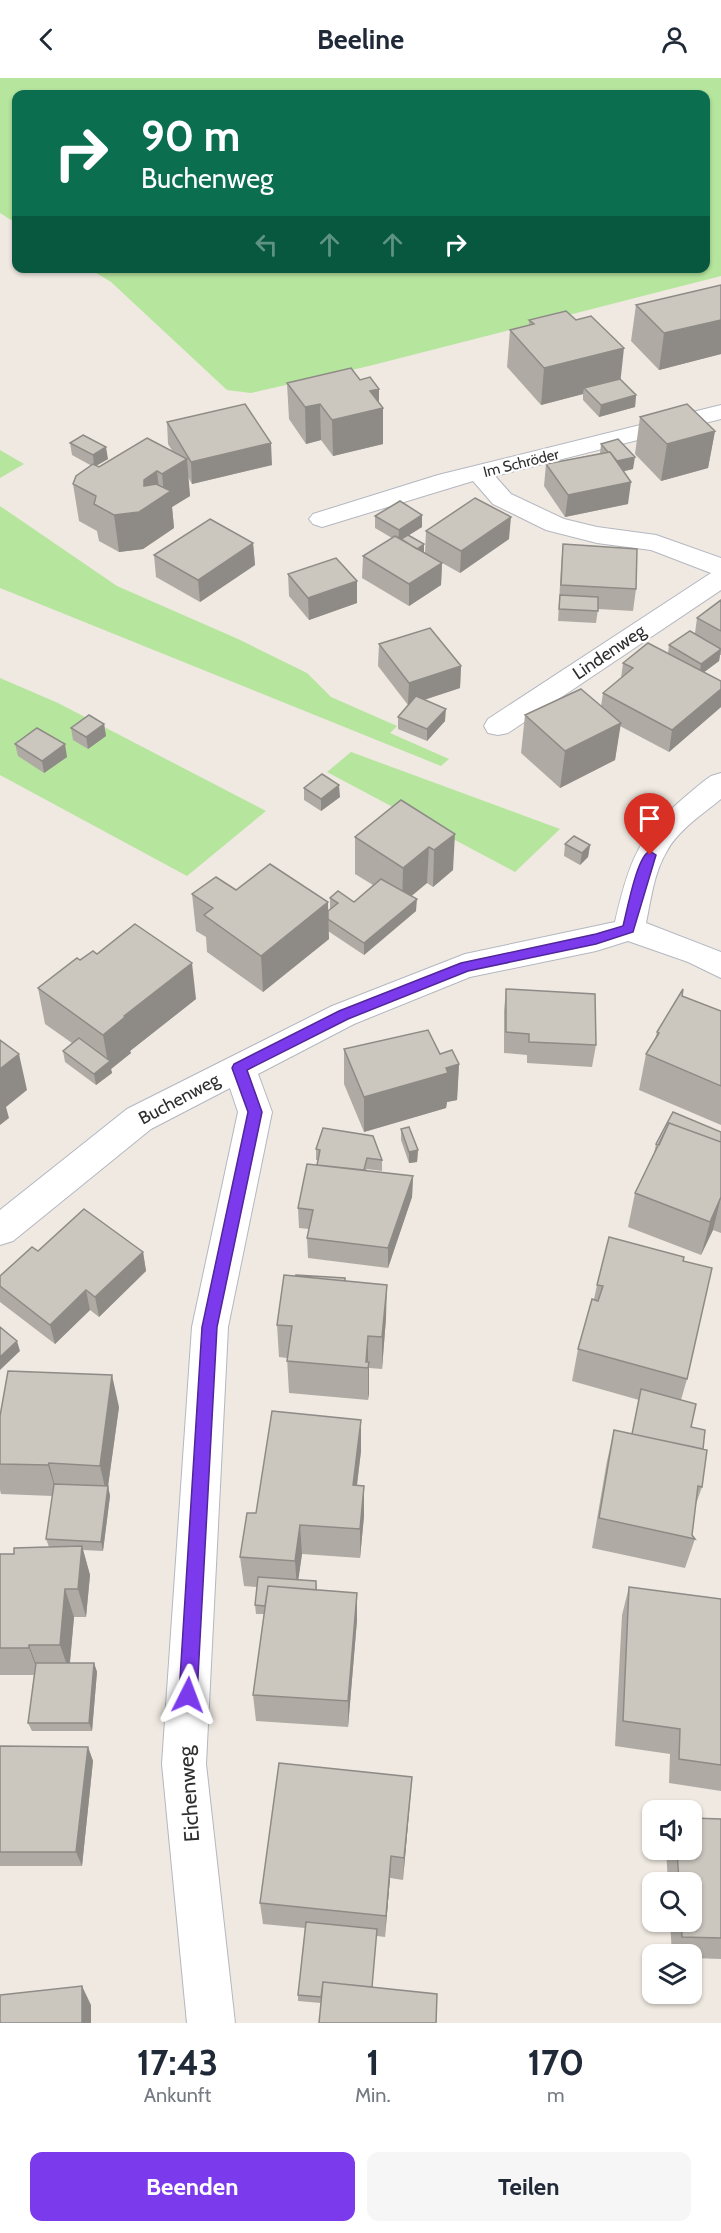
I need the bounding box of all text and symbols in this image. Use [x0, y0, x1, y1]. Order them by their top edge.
icon: back [30, 23, 63, 56]
text: Beeline [317, 23, 404, 56]
icon: person [658, 23, 691, 56]
text: 90 m [141, 110, 240, 162]
icon: right [42, 114, 120, 192]
text: Buchenweg [141, 162, 273, 195]
icon: left [250, 228, 283, 261]
icon: ahead [313, 228, 346, 261]
icon: ahead [376, 228, 409, 261]
icon: right [439, 228, 472, 261]
street label: Im Schröder [481, 445, 561, 481]
street label: Lindenweg [568, 619, 650, 684]
pin [624, 793, 675, 855]
icon: arrive [633, 802, 666, 835]
street label: Buchenweg [135, 1068, 224, 1129]
position arrow [156, 1663, 220, 1727]
street label: Eichenweg [173, 1745, 204, 1843]
map controls [642, 1800, 702, 2004]
button: sound [642, 1800, 702, 1860]
button: search [642, 1872, 702, 1932]
button: layers [642, 1944, 702, 2004]
text: 17:43 [137, 2040, 218, 2084]
text: 1 [366, 2040, 379, 2084]
text: 170 [527, 2040, 584, 2084]
text: Ankunft [144, 2083, 211, 2107]
text: Min. [355, 2083, 391, 2107]
text: m [547, 2083, 565, 2107]
button: Beenden [30, 2152, 355, 2221]
button: Teilen [367, 2152, 691, 2221]

